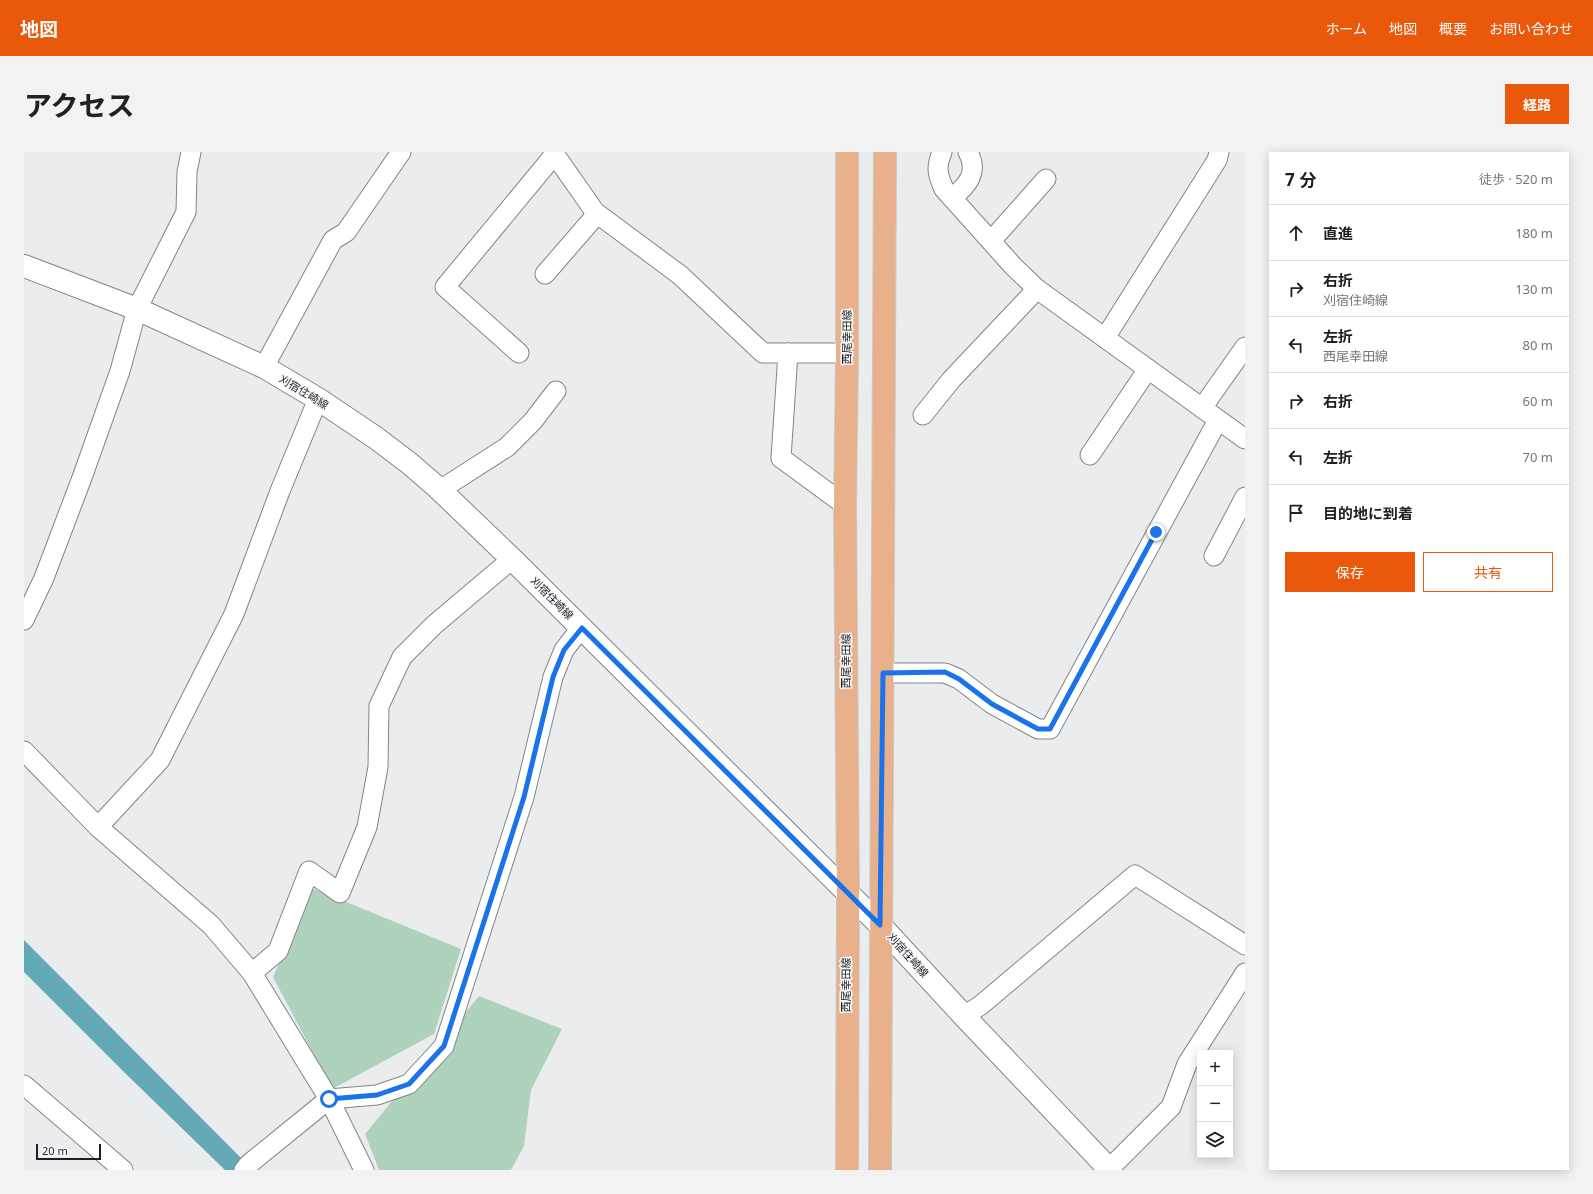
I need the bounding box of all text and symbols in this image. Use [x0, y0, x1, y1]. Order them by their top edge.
text: 地図 [20, 16, 58, 42]
text: ホーム [1325, 19, 1367, 38]
text: 地図 [1389, 19, 1417, 38]
text: 概要 [1439, 19, 1467, 38]
text: お問い合わせ [1489, 19, 1573, 38]
button: 経路 [1505, 84, 1569, 124]
text: アクセス [24, 86, 135, 124]
text: 7 分 [1285, 168, 1316, 191]
text: 徒歩 · 520 m [1479, 170, 1553, 188]
icon: ahead [1285, 222, 1307, 244]
text: 直進 [1323, 223, 1353, 243]
text: 180 m [1515, 224, 1553, 242]
text: 右折 [1323, 270, 1353, 290]
icon: right [1285, 278, 1307, 300]
text: 130 m [1515, 280, 1553, 298]
text: 刈宿住崎線 [1323, 291, 1388, 309]
street label: 西尾幸田線 [839, 310, 854, 365]
text: 左折 [1323, 326, 1353, 346]
icon: left [1285, 334, 1307, 356]
text: 80 m [1523, 336, 1553, 354]
text: 西尾幸田線 [1323, 347, 1388, 365]
street label: 刈宿住崎線 [277, 371, 332, 412]
icon: right [1285, 390, 1307, 412]
text: 右折 [1323, 391, 1353, 411]
text: 60 m [1523, 392, 1553, 410]
icon: left [1285, 446, 1307, 468]
text: 左折 [1323, 447, 1353, 467]
text: 70 m [1523, 448, 1553, 466]
icon: arrive [1285, 502, 1307, 524]
text: 目的地に到着 [1323, 503, 1413, 523]
route end [1147, 523, 1165, 541]
button: 保存 [1285, 552, 1415, 592]
button: 共有 [1423, 552, 1553, 592]
street label: 刈宿住崎線 [528, 573, 577, 622]
street label: 西尾幸田線 [838, 634, 853, 689]
street label: 刈宿住崎線 [884, 929, 932, 980]
street label: 西尾幸田線 [838, 958, 853, 1013]
map controls [1197, 1050, 1233, 1158]
button: + [1197, 1050, 1233, 1086]
button: − [1197, 1086, 1233, 1122]
route start [320, 1090, 338, 1108]
button: layers [1197, 1122, 1233, 1158]
scale bar [36, 1142, 101, 1161]
text: 20 m [42, 1143, 68, 1158]

